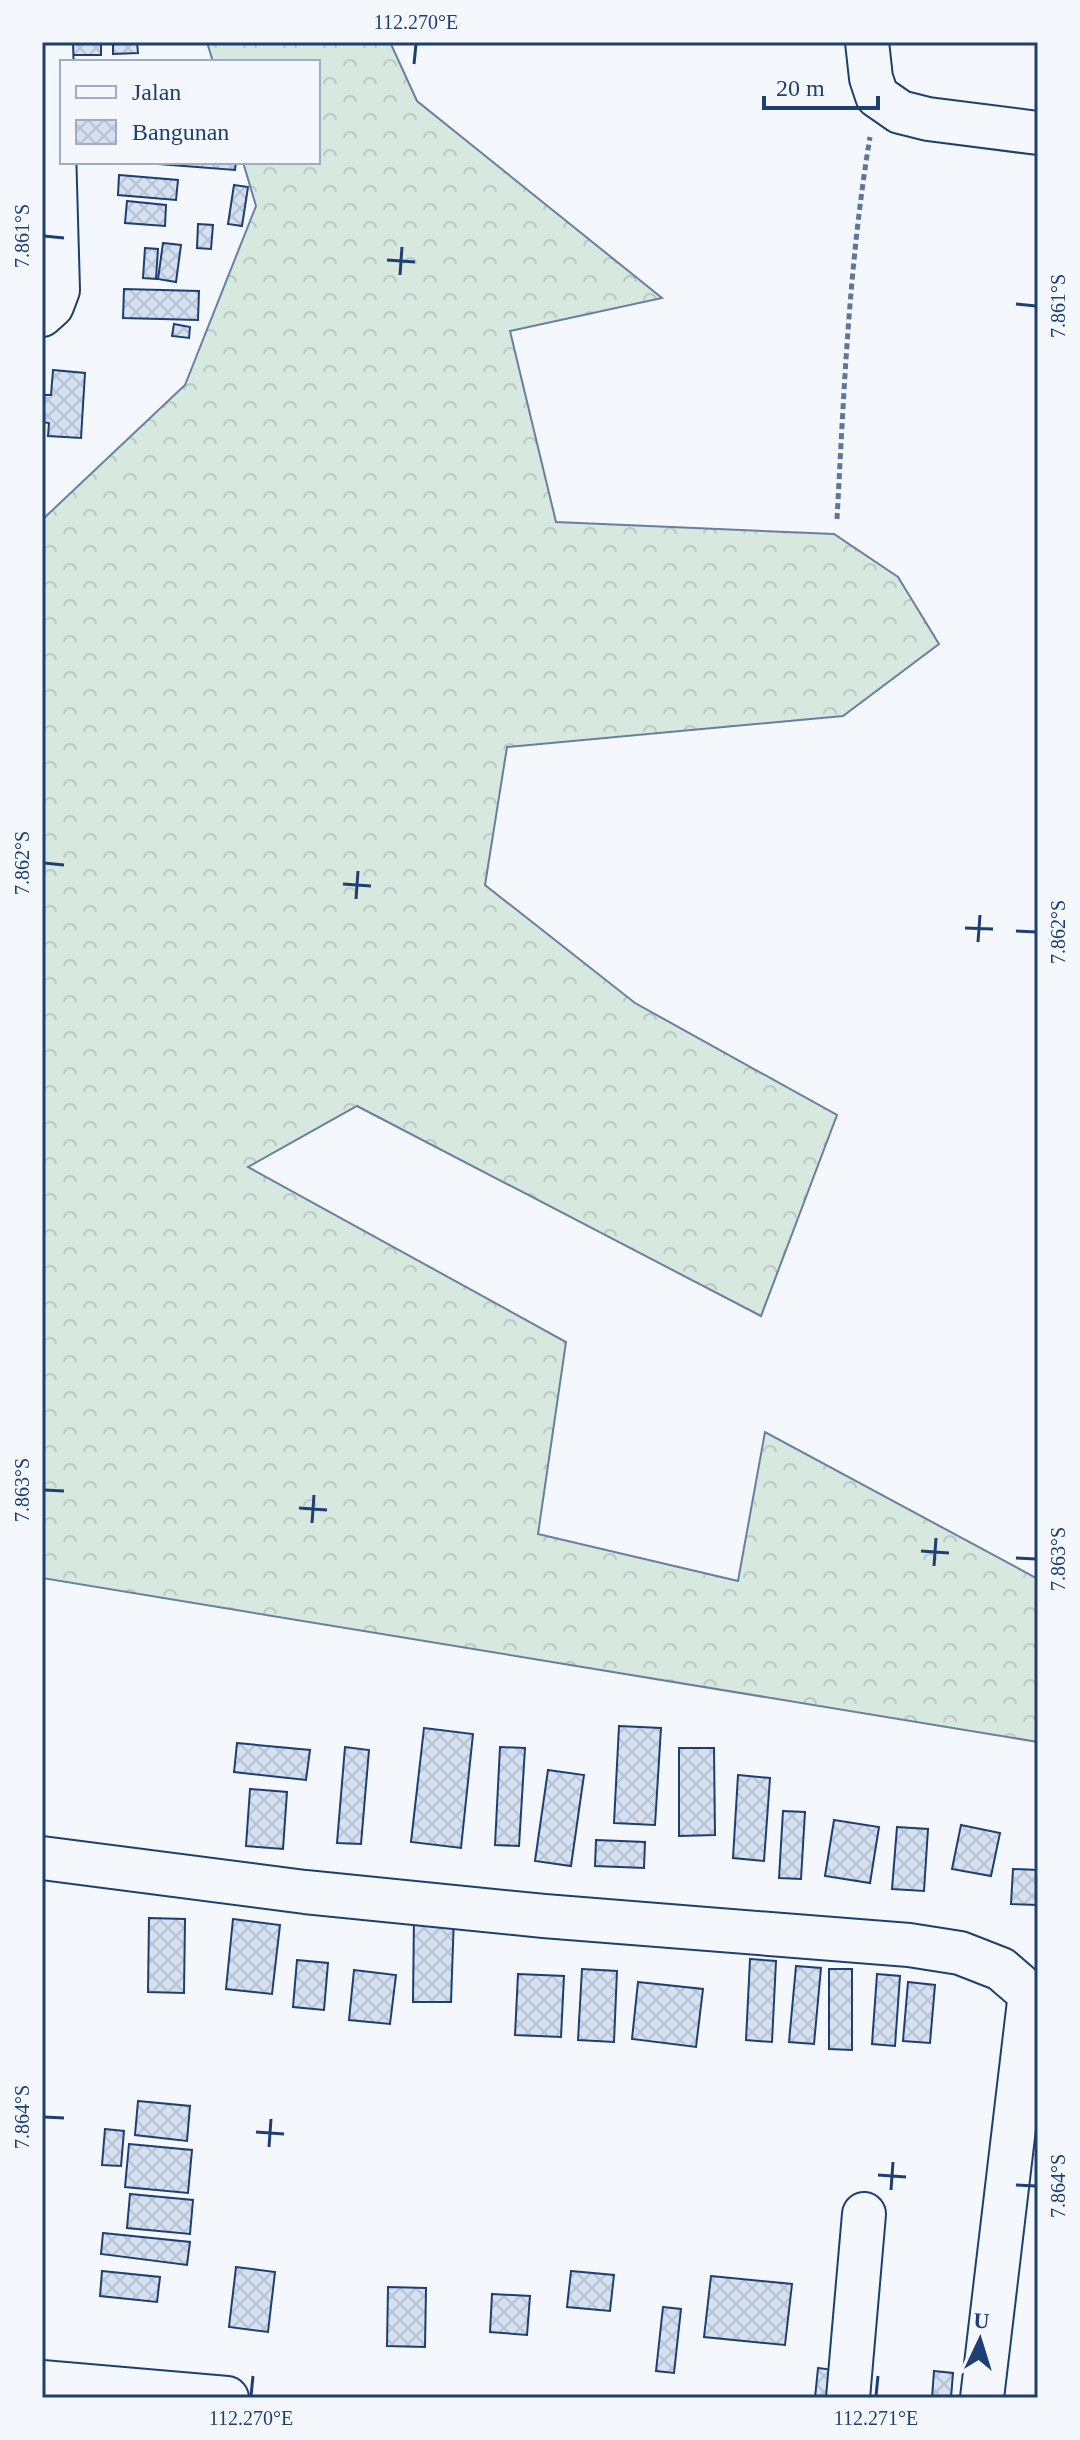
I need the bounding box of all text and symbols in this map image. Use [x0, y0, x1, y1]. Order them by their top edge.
text: 112.270°E [374, 11, 458, 33]
legend [60, 60, 320, 164]
scale bar [764, 60, 878, 110]
text: 20 m [776, 75, 825, 101]
text: Jalan [132, 79, 181, 105]
text: Bangunan [132, 119, 229, 145]
text: 7.861°S [11, 204, 33, 268]
text: 7.861°S [1047, 274, 1069, 338]
text: 7.862°S [11, 831, 33, 895]
text: 7.862°S [1047, 900, 1069, 964]
text: 7.863°S [11, 1458, 33, 1522]
text: 7.863°S [1047, 1527, 1069, 1591]
text: 7.864°S [11, 2085, 33, 2149]
text: 7.864°S [1047, 2154, 1069, 2218]
north arrow [940, 2300, 1020, 2380]
text: U [973, 2308, 990, 2334]
text: 112.270°E [209, 2407, 293, 2429]
text: 112.271°E [834, 2407, 918, 2429]

